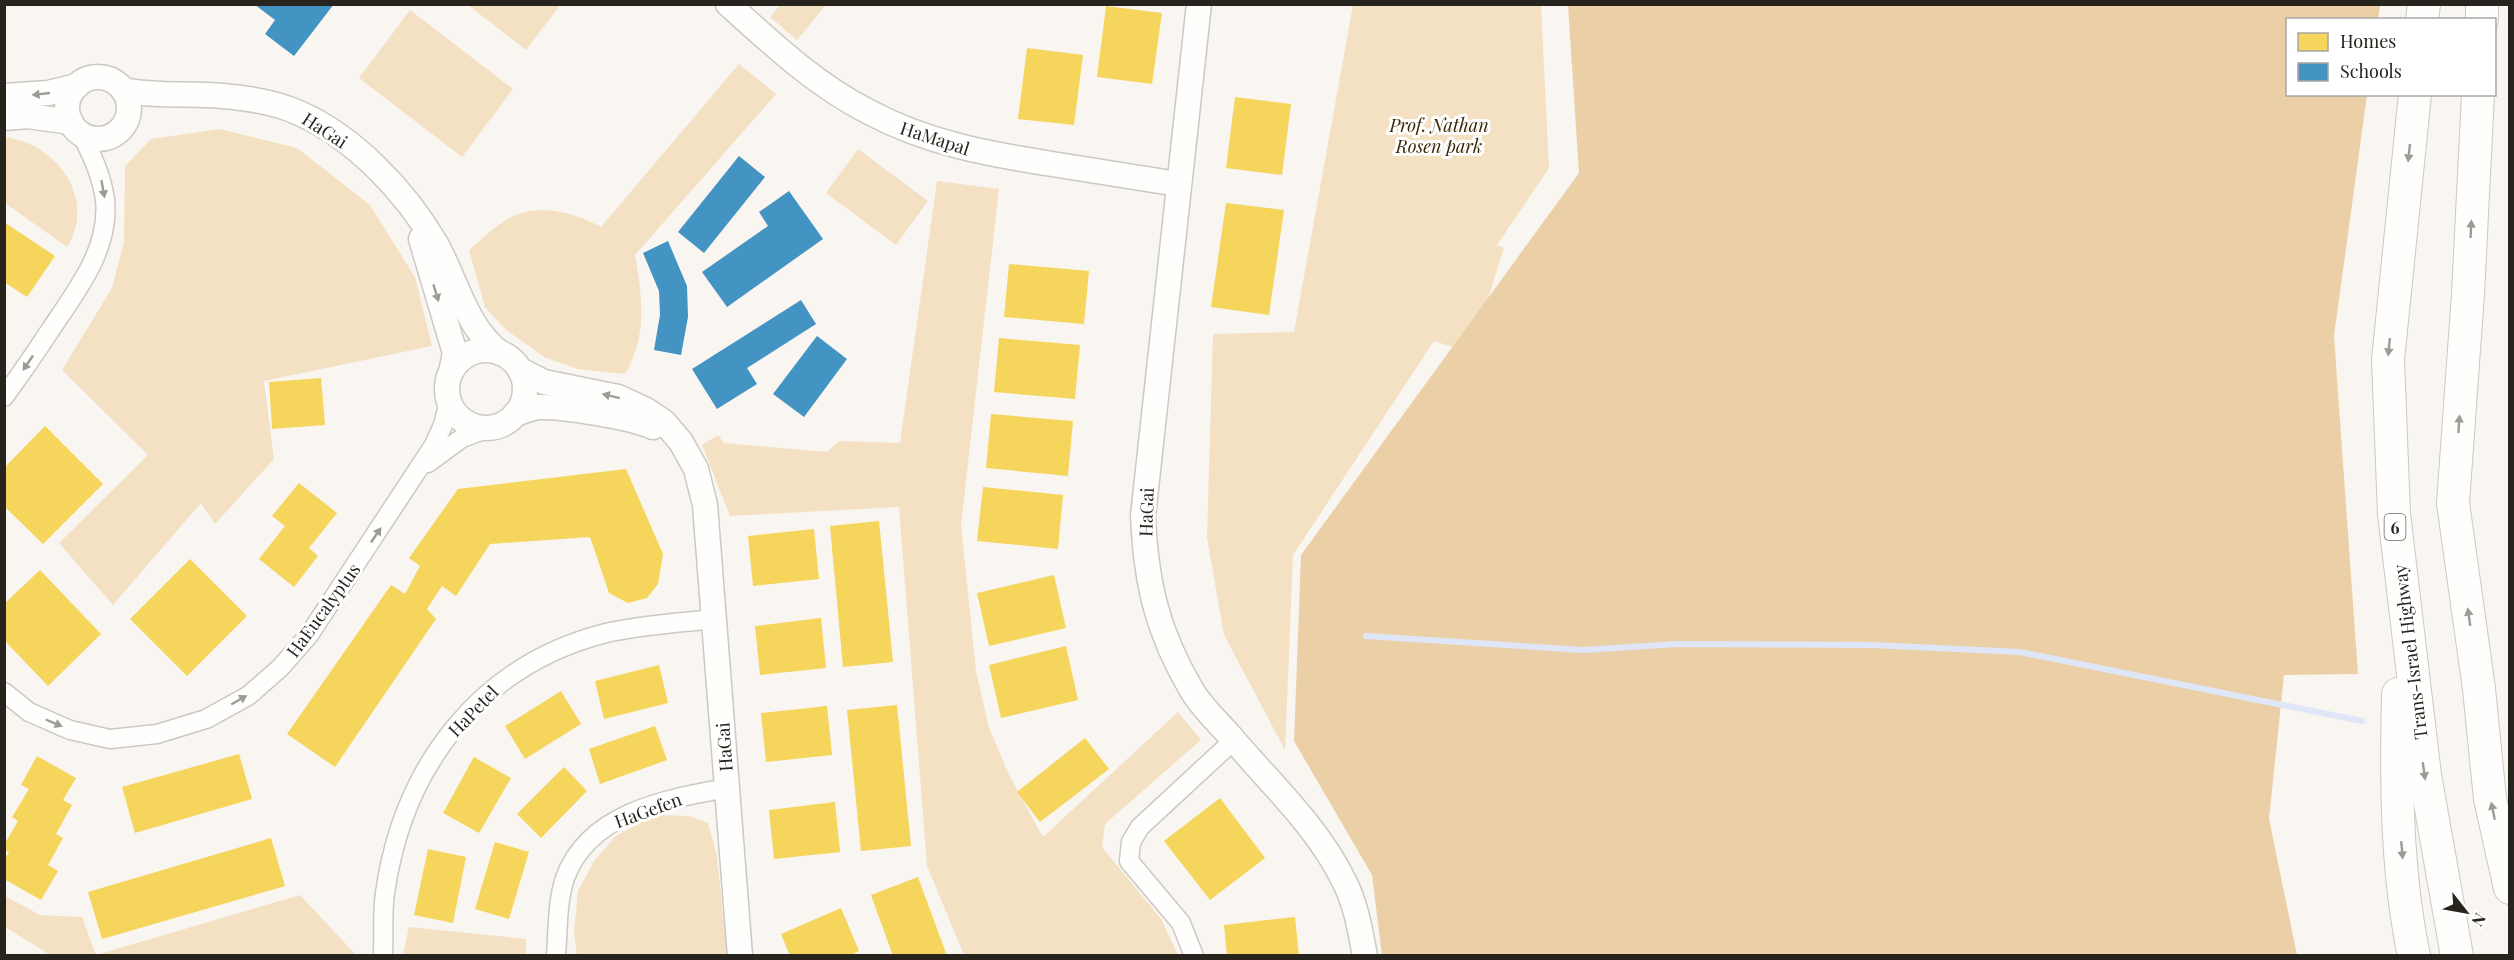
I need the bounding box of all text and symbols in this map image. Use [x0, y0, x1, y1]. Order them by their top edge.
legend [2286, 18, 2496, 96]
text: Homes [2340, 29, 2396, 53]
text: Schools [2340, 59, 2402, 83]
one-way arrow [31, 89, 50, 98]
street label: HaGai [298, 107, 352, 153]
park label: Prof. Nathan Rosen park [1388, 113, 1489, 158]
street label: HaMapal [897, 116, 973, 160]
one-way arrow [2404, 143, 2414, 162]
one-way arrow [99, 180, 108, 199]
one-way arrow [2467, 219, 2476, 238]
one-way arrow [432, 284, 441, 302]
one-way arrow [2384, 337, 2394, 356]
one-way arrow [23, 355, 34, 371]
one-way arrow [602, 391, 620, 401]
one-way arrow [2454, 414, 2464, 433]
street label: HaGai [1133, 487, 1159, 537]
road number: 6 [2384, 514, 2406, 540]
one-way arrow [370, 528, 382, 544]
street label: HaEucalyptus [281, 558, 365, 662]
street label: Trans-Israel Highway [2387, 563, 2433, 741]
one-way arrow [2464, 608, 2474, 627]
street label: HaPetel [443, 680, 503, 742]
one-way arrow [231, 695, 248, 705]
one-way arrow [45, 718, 63, 728]
street label: HaGai [710, 722, 738, 772]
one-way arrow [2420, 761, 2429, 780]
street label: HaGefen [611, 787, 685, 833]
one-way arrow [2488, 801, 2497, 820]
one-way arrow [2397, 841, 2406, 860]
north arrow [2436, 882, 2496, 942]
text: N [2467, 910, 2491, 931]

